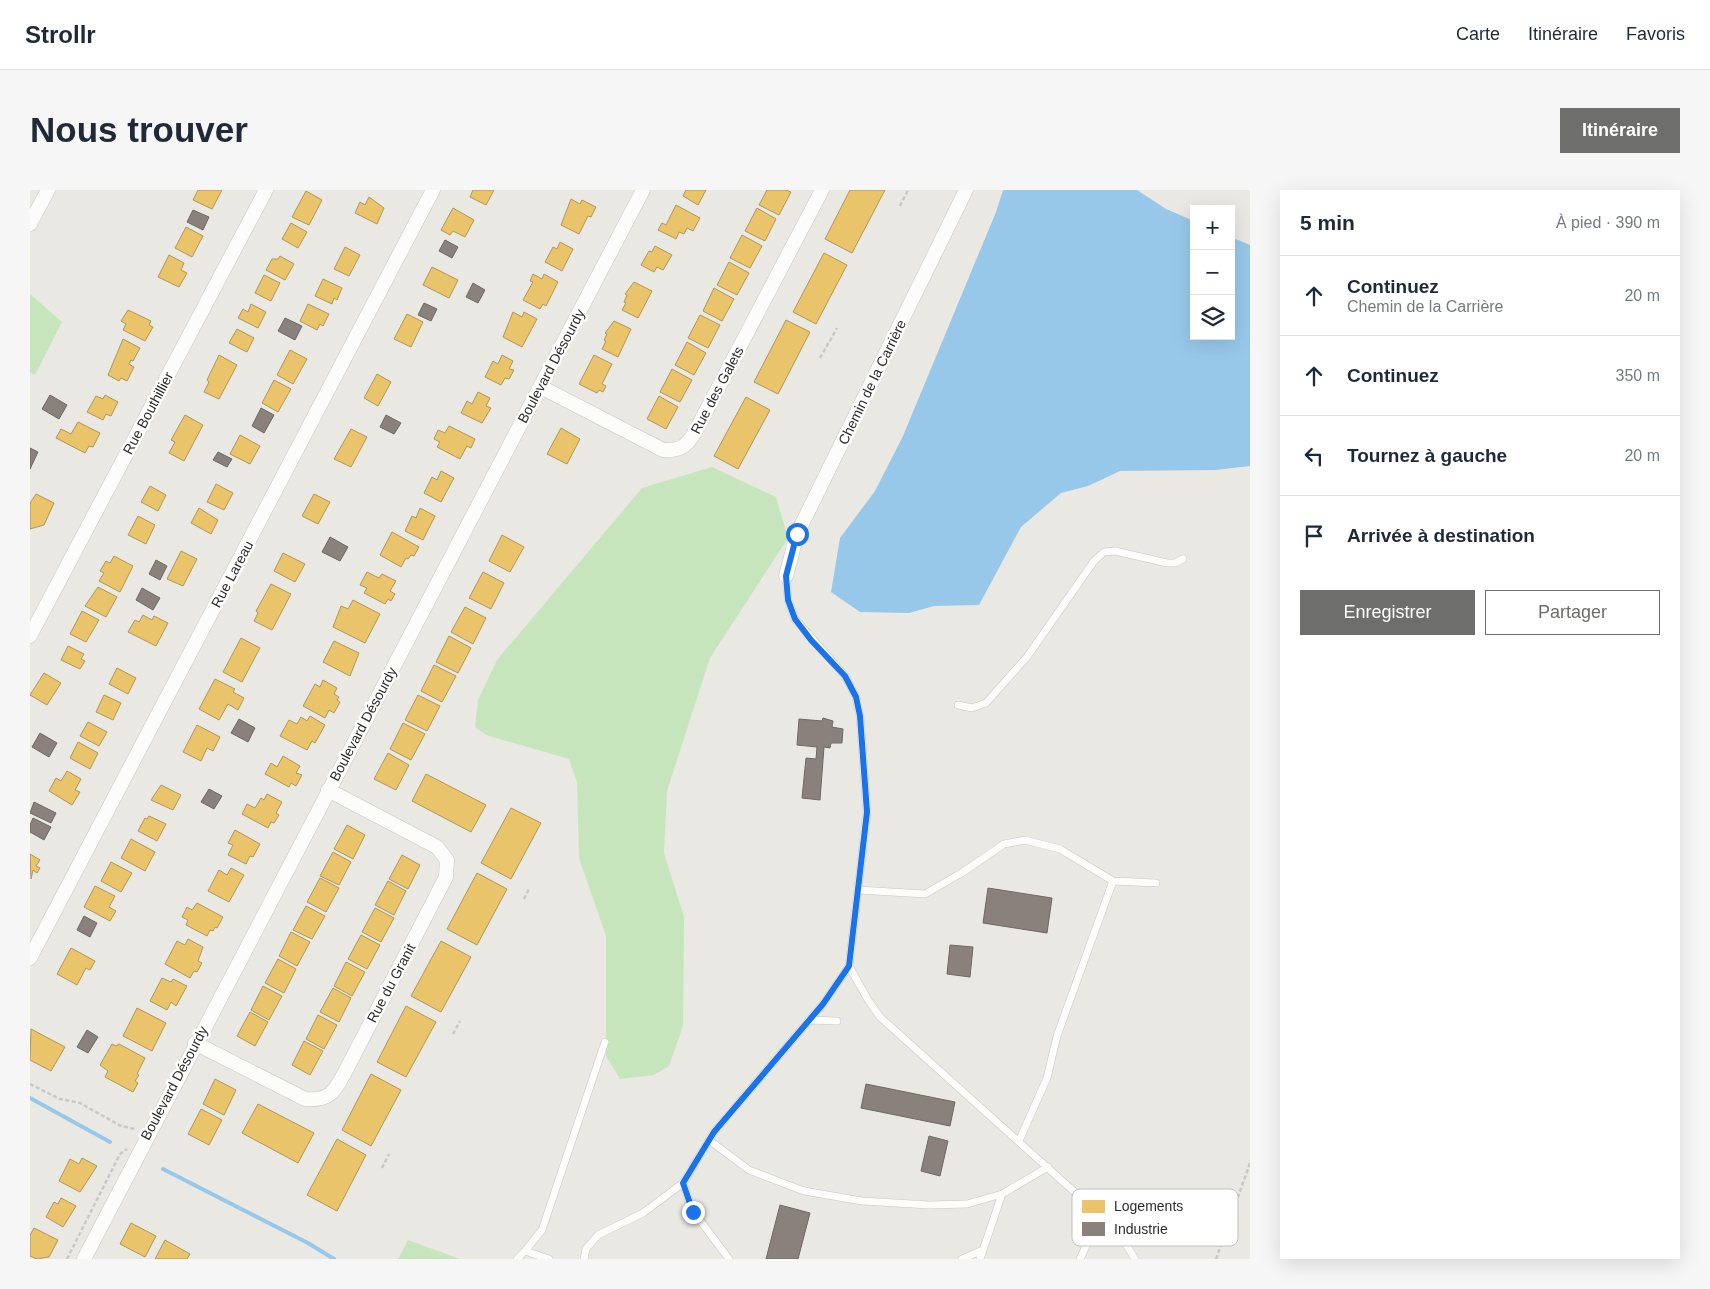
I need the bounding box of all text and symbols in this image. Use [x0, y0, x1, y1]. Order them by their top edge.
text: Strollr [25, 21, 96, 48]
text: Carte [1456, 24, 1500, 44]
text: Itinéraire [1528, 24, 1598, 44]
text: Favoris [1626, 24, 1685, 44]
button: Itinéraire [1560, 108, 1680, 153]
text: Nous trouver [30, 110, 248, 149]
map controls [1190, 205, 1235, 340]
button: + [1190, 205, 1235, 250]
text: 5 min [1300, 211, 1355, 234]
text: À pied · 390 m [1556, 214, 1660, 231]
button: − [1190, 250, 1235, 295]
text: Continuez [1347, 276, 1439, 297]
icon: ahead [1300, 282, 1328, 310]
text: 20 m [1624, 287, 1660, 304]
button: layers [1190, 295, 1235, 340]
text: Chemin de la Carrière [1347, 298, 1504, 315]
street label: Boulevard Désourdy [514, 306, 588, 426]
street label: Chemin de la Carrière [835, 317, 909, 447]
street label: Rue des Galets [687, 344, 747, 436]
icon: ahead [1300, 362, 1328, 390]
text: Continuez [1347, 365, 1439, 386]
text: 350 m [1616, 367, 1660, 384]
street label: Rue Bouthillier [120, 369, 177, 457]
icon: left [1300, 442, 1328, 470]
text: Tournez à gauche [1347, 445, 1507, 466]
text: 20 m [1624, 447, 1660, 464]
icon: arrive [1300, 522, 1328, 550]
route start [786, 523, 809, 546]
text: Arrivée à destination [1347, 525, 1535, 546]
street label: Rue Lareau [208, 538, 256, 610]
button: Enregistrer [1300, 590, 1475, 635]
button: Partager [1485, 590, 1660, 635]
street label: Boulevard Désourdy [326, 664, 400, 784]
street label: Rue du Granit [363, 941, 419, 1025]
street label: Boulevard Désourdy [137, 1023, 211, 1143]
legend [1072, 1189, 1238, 1246]
text: Logements [1114, 1198, 1183, 1214]
route end [682, 1201, 705, 1224]
text: Industrie [1114, 1221, 1168, 1237]

